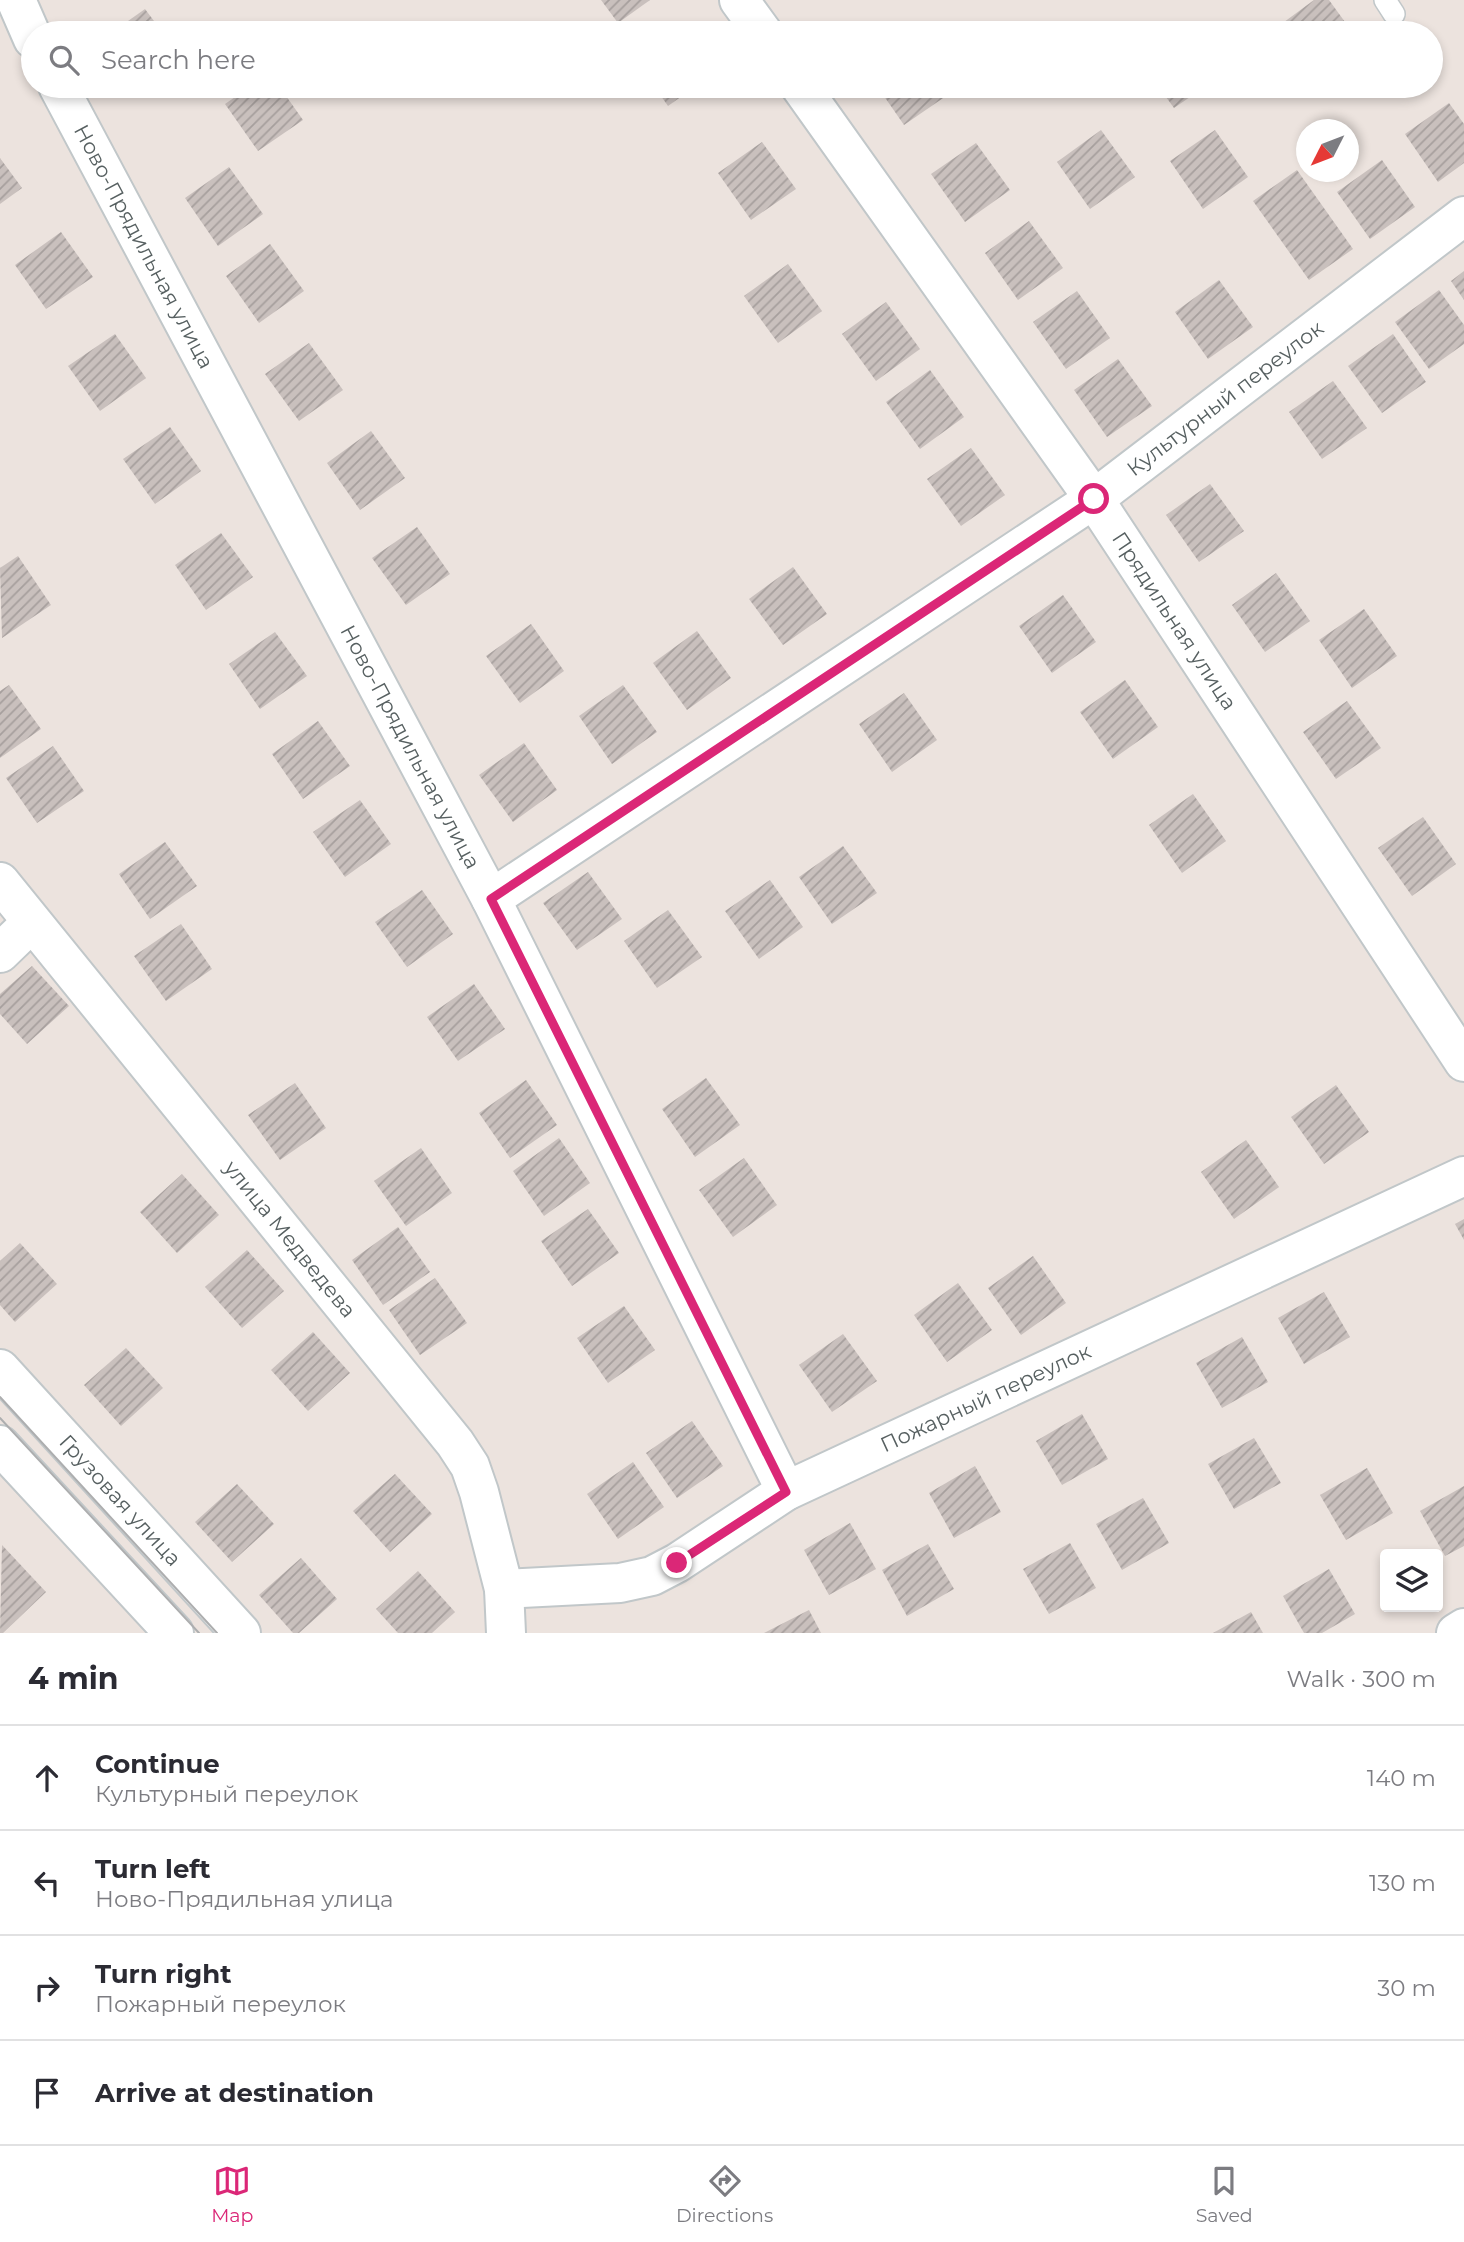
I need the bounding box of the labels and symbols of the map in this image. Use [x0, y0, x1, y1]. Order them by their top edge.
north arrow [1296, 119, 1359, 182]
street label: Ново-Прядильная улица [69, 120, 219, 373]
street label: Культурный переулок [1122, 315, 1328, 481]
route start [1078, 483, 1109, 514]
street label: Прядильная улица [1107, 527, 1242, 714]
street label: Ново-Прядильная улица [335, 621, 486, 873]
street label: улица Медведева [218, 1155, 361, 1323]
street label: Пожарный переулок [876, 1338, 1095, 1457]
street label: Грузовая улица [54, 1429, 187, 1571]
route end [661, 1547, 692, 1578]

